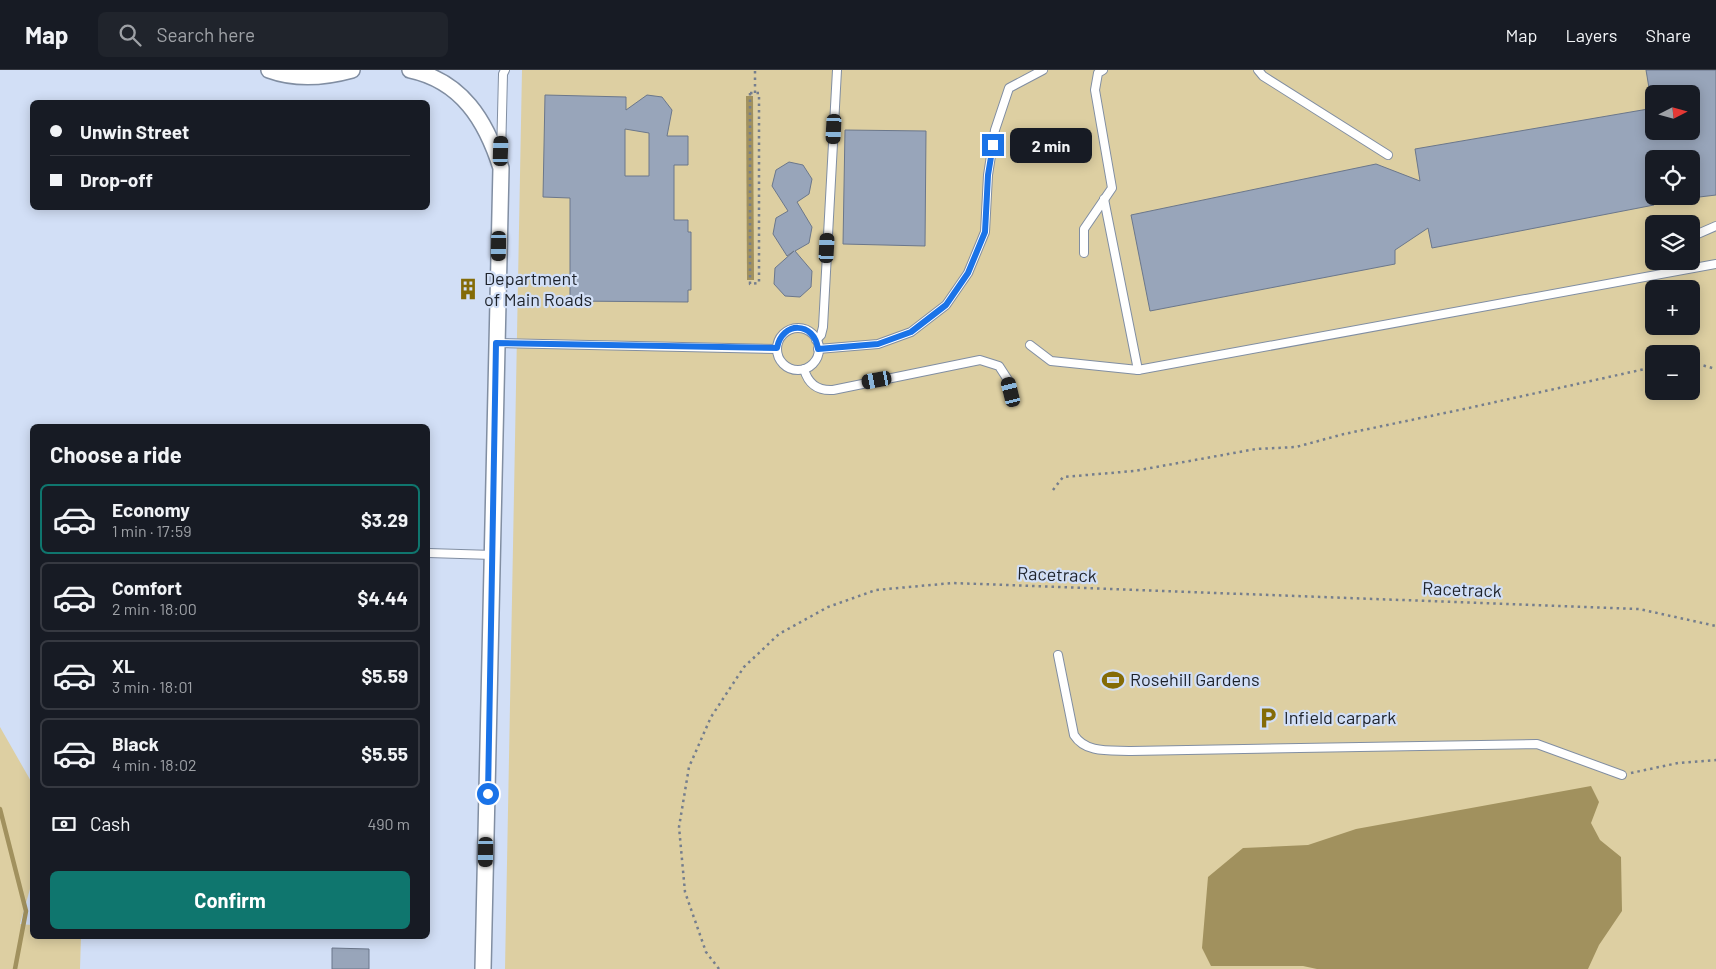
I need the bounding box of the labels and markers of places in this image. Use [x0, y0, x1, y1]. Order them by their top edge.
place label: Department of Main Roads [484, 267, 592, 310]
building icon: Department of Main Roads [455, 276, 481, 302]
sports icon: Rosehill Gardens [1100, 667, 1126, 693]
place label: Rosehill Gardens [1130, 668, 1260, 690]
parking icon: Infield carpark [1255, 705, 1281, 731]
place label: Infield carpark [1284, 706, 1396, 728]

